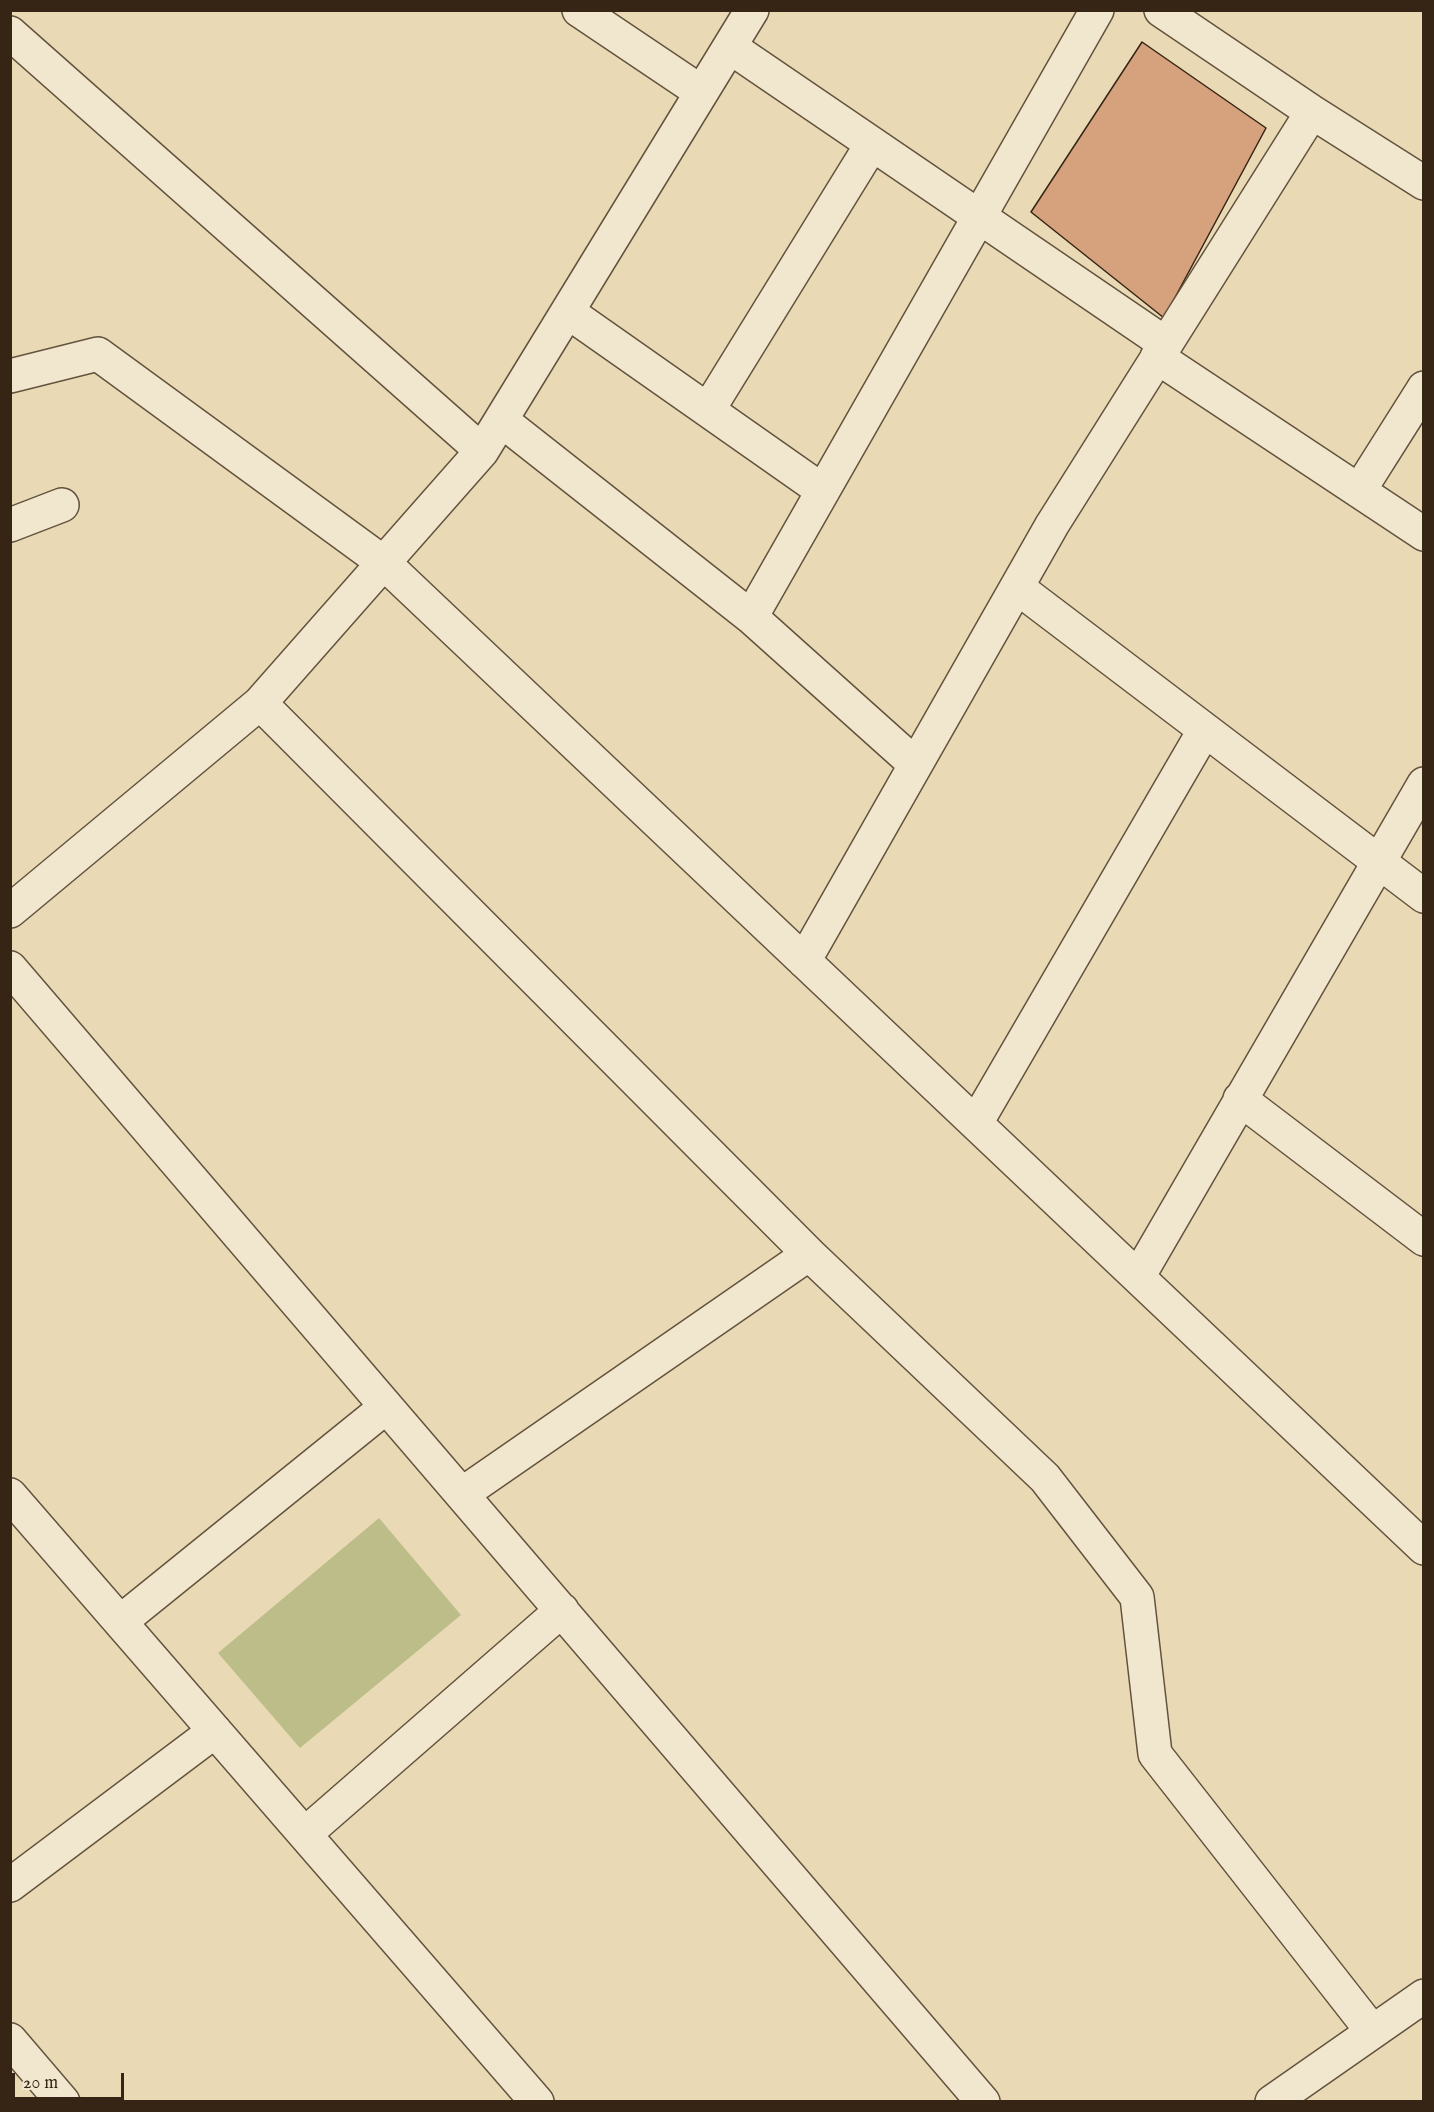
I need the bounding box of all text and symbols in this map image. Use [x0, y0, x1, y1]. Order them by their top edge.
scale bar [15, 2061, 128, 2099]
text: 20 m [23, 2072, 58, 2095]

